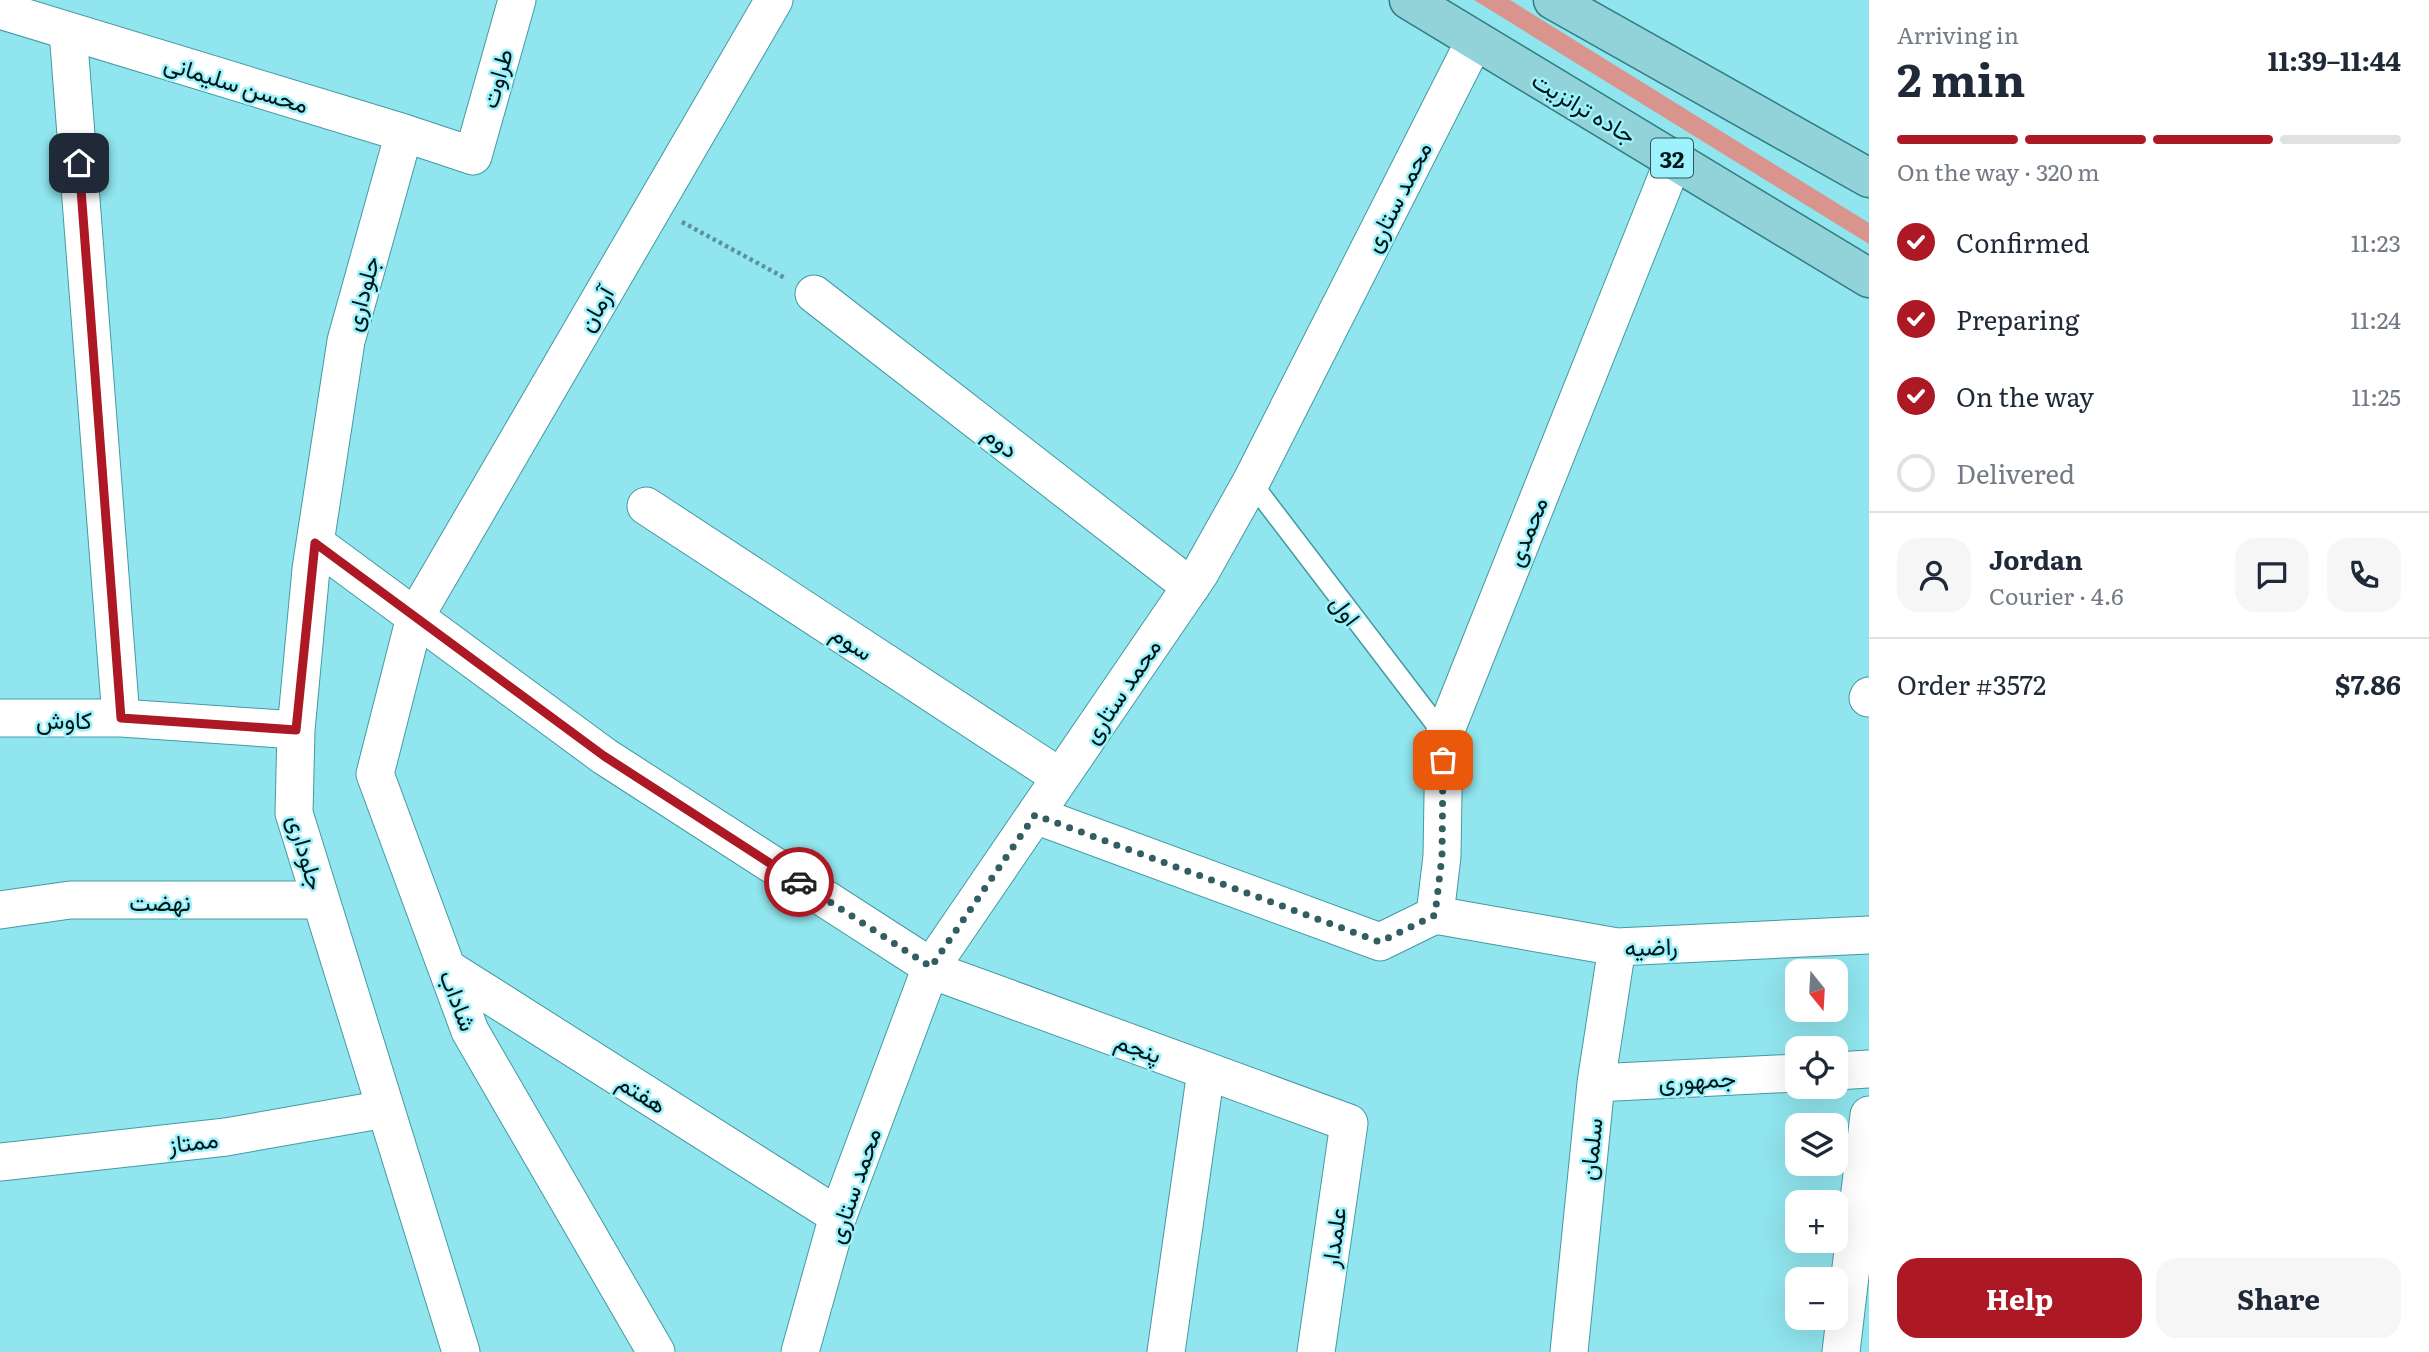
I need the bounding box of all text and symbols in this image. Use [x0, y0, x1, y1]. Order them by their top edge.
text: Arriving in [1897, 17, 2019, 51]
text: 11:39–11:44 [2268, 40, 2401, 79]
street label: محسن سلیمانی [161, 43, 313, 121]
text: 2 min [1897, 43, 2026, 111]
street label: طراوت [470, 44, 520, 112]
street label: جاده ترانزیت [1526, 61, 1644, 151]
pin [49, 133, 109, 193]
street label: محمد ستاری [1353, 135, 1439, 257]
road number: 32 [1651, 139, 1693, 178]
icon: home [60, 144, 98, 182]
text: On the way · 320 m [1897, 154, 2100, 188]
text: Confirmed [1956, 222, 2090, 261]
icon: check [1897, 223, 1935, 261]
text: 11:23 [2351, 225, 2401, 259]
street label: جلوداری [333, 251, 387, 335]
street label: آرمان [567, 277, 622, 337]
text: Preparing [1956, 299, 2079, 338]
icon: check [1897, 300, 1935, 338]
text: 11:24 [2351, 302, 2401, 336]
text: On the way [1956, 376, 2094, 415]
icon: check [1897, 377, 1935, 415]
text: 11:25 [2352, 379, 2401, 413]
street label: دوم [976, 415, 1027, 466]
text: Delivered [1956, 453, 2075, 492]
street label: محمدی [1495, 491, 1555, 571]
button: person [1897, 538, 1971, 612]
button: chat [2235, 538, 2309, 612]
button: phone [2327, 538, 2401, 612]
text: Jordan [1989, 539, 2083, 578]
text: Courier · 4.6 [1989, 578, 2124, 612]
street label: اول [1324, 586, 1370, 632]
street label: سوم [825, 614, 881, 668]
street label: محمد ستاری [1072, 630, 1168, 750]
text: Order #3572 [1897, 664, 2046, 703]
text: $7.86 [2335, 664, 2401, 703]
street label: کاوش [36, 701, 92, 736]
pin [1413, 730, 1473, 790]
icon: bag [1424, 741, 1462, 779]
street label: جلوداری [281, 810, 335, 894]
courier [764, 847, 834, 917]
icon: car [780, 863, 818, 901]
street label: نهضت [129, 883, 191, 918]
street label: راضیه [1624, 927, 1678, 963]
north arrow [1785, 959, 1848, 1022]
map controls [1785, 959, 1848, 1330]
street label: شاداب [432, 964, 488, 1036]
street label: پنجم [1111, 1021, 1167, 1071]
button: locate [1785, 1036, 1848, 1099]
street label: جمهوری [1657, 1058, 1737, 1098]
street label: هفتم [611, 1063, 675, 1122]
button: layers [1785, 1113, 1848, 1176]
street label: سلمان [1568, 1116, 1610, 1182]
street label: ممتاز [165, 1120, 220, 1161]
street label: محمد ستاری [816, 1123, 888, 1247]
button: + [1785, 1190, 1848, 1253]
street label: علمدار [1310, 1205, 1354, 1270]
button: Help [1897, 1258, 2142, 1338]
button: Share [2156, 1258, 2401, 1338]
button: − [1785, 1267, 1848, 1330]

